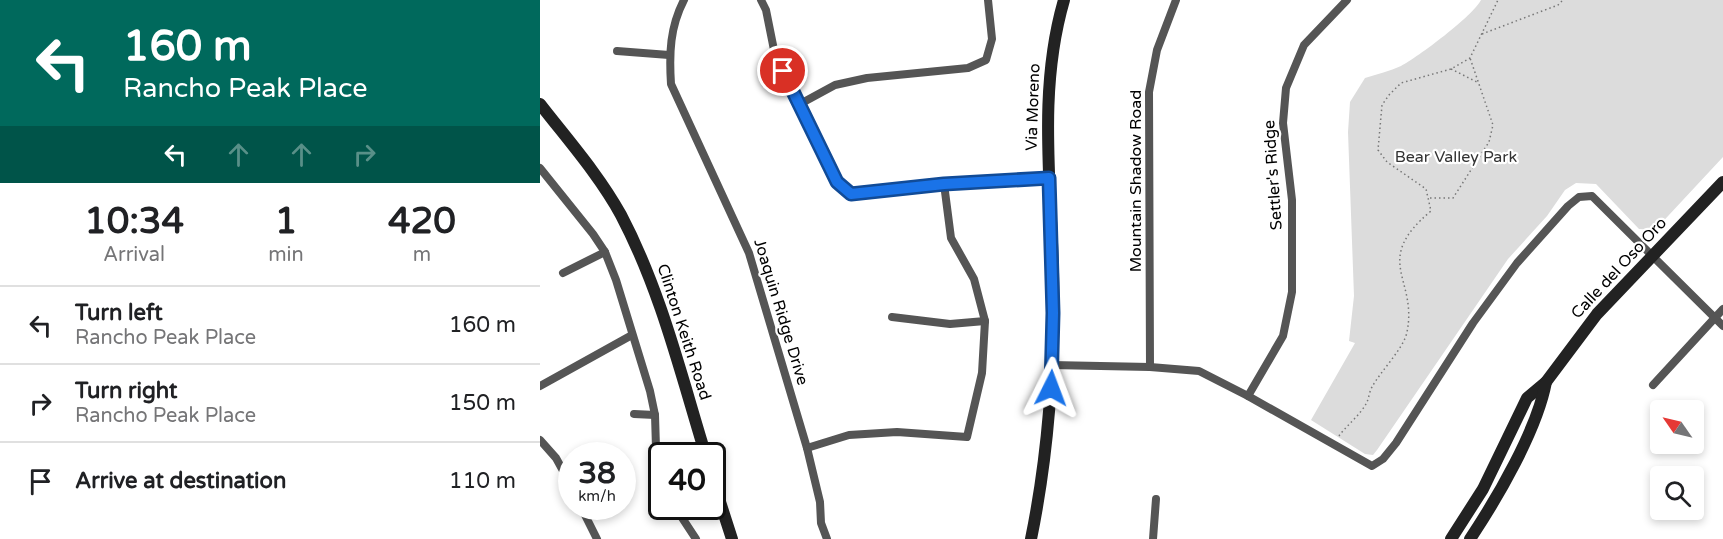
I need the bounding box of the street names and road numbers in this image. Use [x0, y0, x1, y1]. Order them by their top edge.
street label: Via Moreno [1021, 63, 1045, 151]
street label: Mountain Shadow Road [1126, 90, 1146, 272]
street label: Settler's Ridge [1259, 119, 1287, 231]
street label: Calle del Oso Oro [1567, 213, 1671, 323]
street label: Joaquin Ridge Drive [749, 236, 813, 388]
street label: Clinton Keith Road [653, 261, 715, 403]

